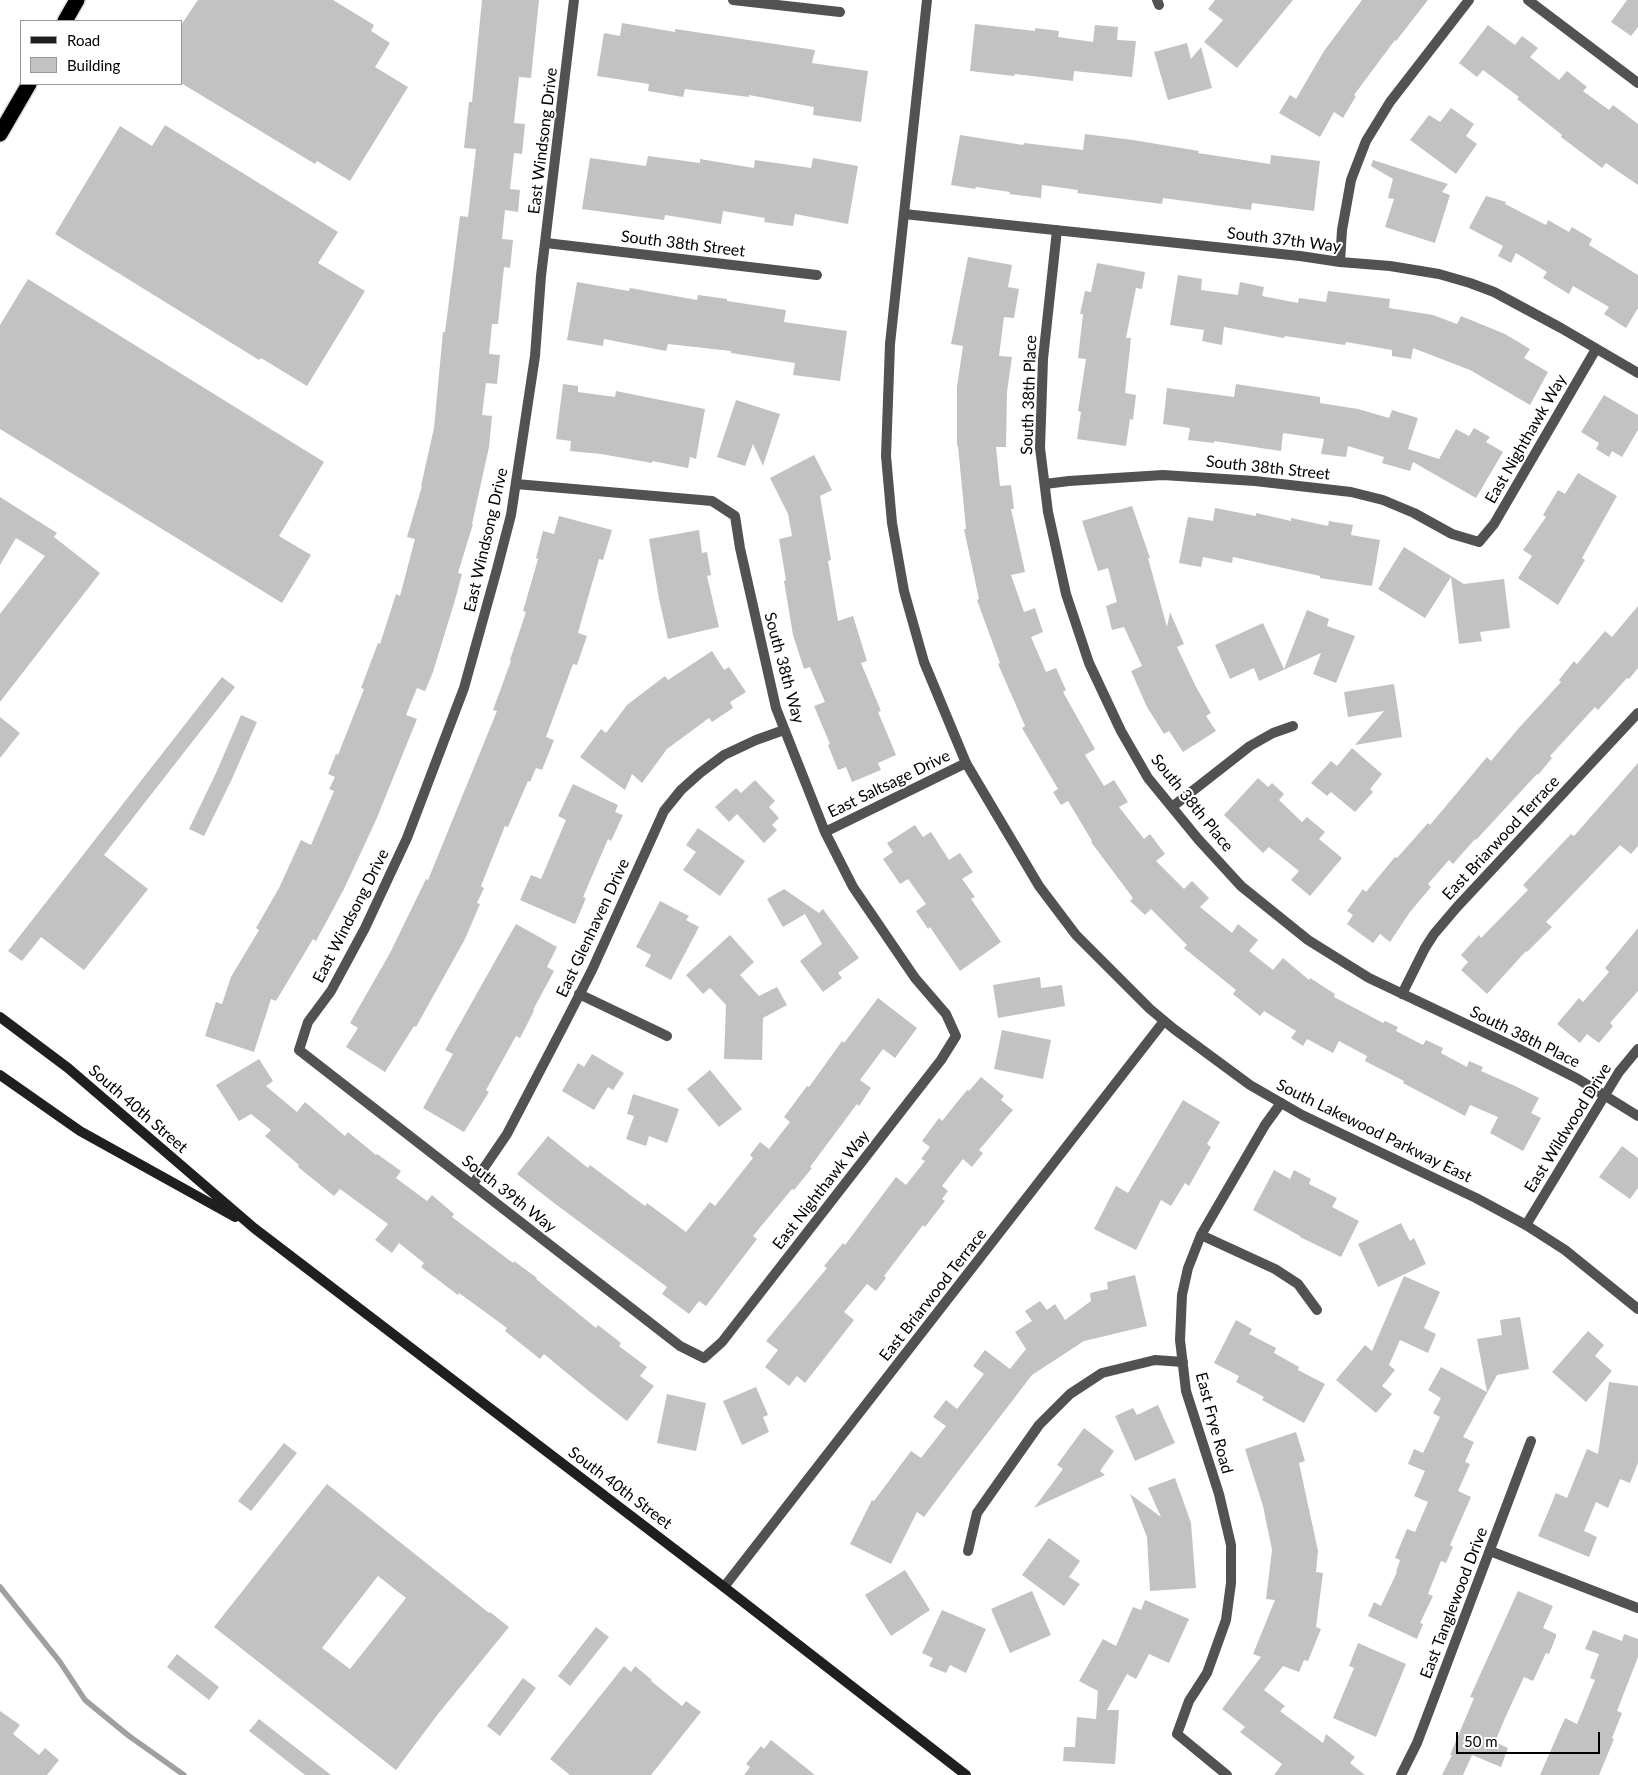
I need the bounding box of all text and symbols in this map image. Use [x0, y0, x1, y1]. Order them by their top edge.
legend [20, 20, 182, 85]
text: Road [67, 31, 100, 49]
text: Building [67, 56, 120, 74]
street label: East Windsong Drive [524, 67, 562, 215]
street label: South 37th Way [1226, 224, 1342, 256]
street label: South 38th Street [620, 227, 746, 261]
street label: South 38th Place [1017, 335, 1041, 455]
street label: East Nighthawk Way [1481, 371, 1571, 507]
street label: South 38th Street [1205, 452, 1331, 484]
street label: East Windsong Drive [460, 466, 512, 614]
street label: South 38th Way [760, 610, 808, 726]
street label: East Saltsage Drive [825, 746, 953, 822]
street label: South 38th Place [1147, 750, 1237, 856]
street label: East Briarwood Terrace [1439, 772, 1563, 904]
street label: East Windsong Drive [309, 846, 393, 986]
street label: East Glenhaven Drive [552, 856, 634, 1000]
street label: South 38th Place [1467, 1002, 1583, 1072]
street label: East Wildwood Drive [1520, 1060, 1616, 1196]
street label: South 40th Street [85, 1061, 191, 1157]
street label: South Lakewood Parkway East [1273, 1075, 1475, 1187]
street label: East Nighthawk Way [769, 1127, 873, 1253]
street label: South 39th Way [458, 1151, 560, 1237]
street label: East Briarwood Terrace [875, 1225, 991, 1365]
street label: East Frye Road [1191, 1370, 1237, 1476]
street label: South 40th Street [564, 1443, 676, 1533]
street label: East Tanglewood Drive [1416, 1525, 1492, 1681]
scale bar [1458, 1722, 1602, 1754]
text: 50 m [1464, 1732, 1498, 1750]

